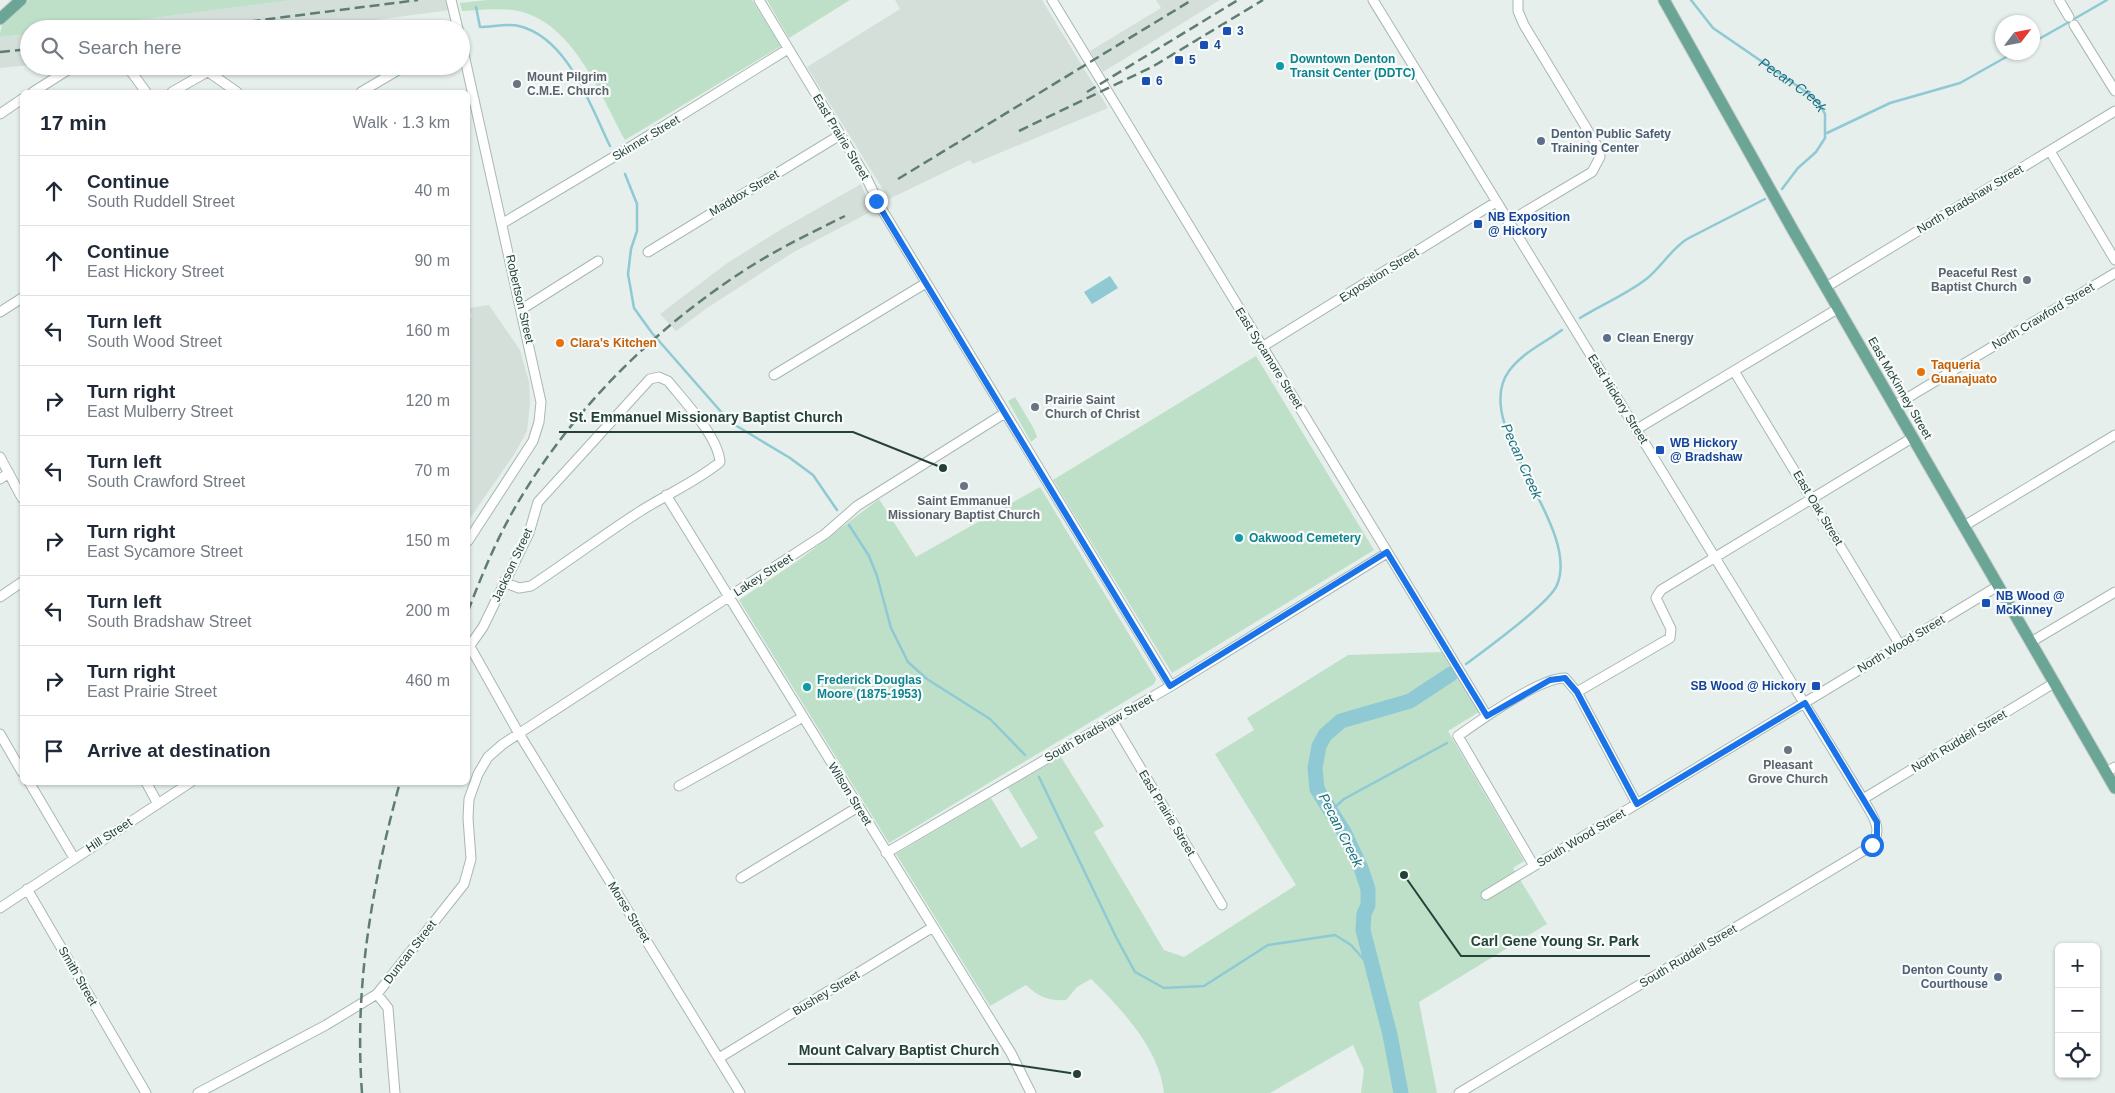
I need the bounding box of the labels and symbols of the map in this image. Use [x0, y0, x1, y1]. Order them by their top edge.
north arrow [1995, 15, 2040, 60]
place label: 3 [1237, 24, 1244, 38]
marker: 3 [1221, 25, 1233, 37]
place label: 4 [1214, 38, 1221, 52]
marker: 4 [1198, 39, 1210, 51]
place label: Downtown Denton Transit Center (DDTC) [1290, 52, 1415, 80]
place label: 5 [1189, 53, 1196, 67]
marker: 5 [1173, 54, 1185, 66]
water label: Pecan Creek [1756, 54, 1831, 116]
marker: Downtown Denton Transit Center (DDTC) [1274, 60, 1286, 72]
place label: Mount Pilgrim C.M.E. Church [527, 70, 609, 98]
place label: 6 [1156, 74, 1163, 88]
marker: 6 [1140, 75, 1152, 87]
marker: Mount Pilgrim C.M.E. Church [511, 78, 523, 90]
street label: East Prairie Street [810, 92, 872, 183]
street label: Skinner Street [610, 112, 683, 164]
place label: Denton Public Safety Training Center [1551, 127, 1671, 155]
marker: Denton Public Safety Training Center [1535, 135, 1547, 147]
street label: North Bradshaw Street [1914, 161, 2026, 236]
street label: Maddox Street [707, 167, 782, 219]
route end [865, 190, 888, 213]
place label: NB Exposition @ Hickory [1488, 210, 1570, 238]
marker: NB Exposition @ Hickory [1472, 218, 1484, 230]
street label: Exposition Street [1337, 245, 1422, 305]
street label: Robertson Street [503, 253, 537, 345]
place label: Peaceful Rest Baptist Church [1931, 266, 2017, 294]
marker: Peaceful Rest Baptist Church [2021, 274, 2033, 286]
street label: North Crawford Street [1989, 280, 2097, 352]
street label: East Sycamore Street [1232, 305, 1306, 412]
place label: Clean Energy [1617, 331, 1694, 345]
marker: Clean Energy [1601, 332, 1613, 344]
street label: East McKinney Street [1865, 335, 1935, 442]
place label: Clara's Kitchen [570, 336, 657, 350]
marker: Clara's Kitchen [554, 337, 566, 349]
street label: East Hickory Street [1585, 352, 1651, 447]
place label: Taqueria Guanajuato [1931, 358, 1997, 386]
marker: Taqueria Guanajuato [1915, 366, 1927, 378]
place label: Prairie Saint Church of Christ [1045, 393, 1140, 421]
marker: Prairie Saint Church of Christ [1029, 401, 1041, 413]
callout: St. Emmanuel Missionary Baptist Church [559, 403, 853, 432]
text: St. Emmanuel Missionary Baptist Church [569, 409, 843, 425]
water label: Pecan Creek [1498, 421, 1546, 502]
place label: WB Hickory @ Bradshaw [1670, 436, 1743, 464]
marker: WB Hickory @ Bradshaw [1654, 444, 1666, 456]
street label: East Oak Street [1790, 468, 1846, 548]
marker: Saint Emmanuel Missionary Baptist Church [958, 480, 970, 492]
place label: Saint Emmanuel Missionary Baptist Church [888, 494, 1040, 522]
street label: Jackson Street [489, 525, 535, 604]
place label: Oakwood Cemetery [1249, 531, 1361, 545]
marker: Oakwood Cemetery [1233, 532, 1245, 544]
street label: Lakey Street [731, 550, 796, 599]
place label: NB Wood @ McKinney [1996, 589, 2065, 617]
marker: NB Wood @ McKinney [1980, 597, 1992, 609]
street label: North Wood Street [1855, 612, 1948, 676]
place label: Frederick Douglas Moore (1875-1953) [817, 673, 922, 701]
place label: SB Wood @ Hickory [1691, 679, 1806, 693]
marker: SB Wood @ Hickory [1810, 680, 1822, 692]
marker: Frederick Douglas Moore (1875-1953) [801, 681, 813, 693]
street label: South Bradshaw Street [1042, 691, 1157, 765]
street label: North Ruddell Street [1909, 707, 2010, 775]
marker: Pleasant Grove Church [1782, 744, 1794, 756]
place label: Pleasant Grove Church [1748, 758, 1828, 786]
street label: Wilson Street [825, 760, 875, 829]
street label: East Prairie Street [1136, 768, 1198, 859]
water label: Pecan Creek [1315, 790, 1367, 871]
street label: South Wood Street [1534, 806, 1629, 870]
street label: Hill Street [83, 815, 135, 855]
route start [1861, 834, 1884, 857]
street label: Morse Street [605, 879, 653, 945]
street label: Duncan Street [381, 917, 440, 987]
street label: South Ruddell Street [1637, 921, 1740, 991]
callout: Carl Gene Young Sr. Park [1461, 927, 1650, 956]
text: Carl Gene Young Sr. Park [1471, 933, 1639, 949]
street label: Smith Street [55, 944, 101, 1009]
place label: Denton County Courthouse [1902, 963, 1988, 991]
street label: Bushey Street [790, 967, 862, 1018]
marker: Denton County Courthouse [1992, 971, 2004, 983]
callout: Mount Calvary Baptist Church [788, 1035, 1009, 1064]
text: Mount Calvary Baptist Church [799, 1042, 999, 1058]

